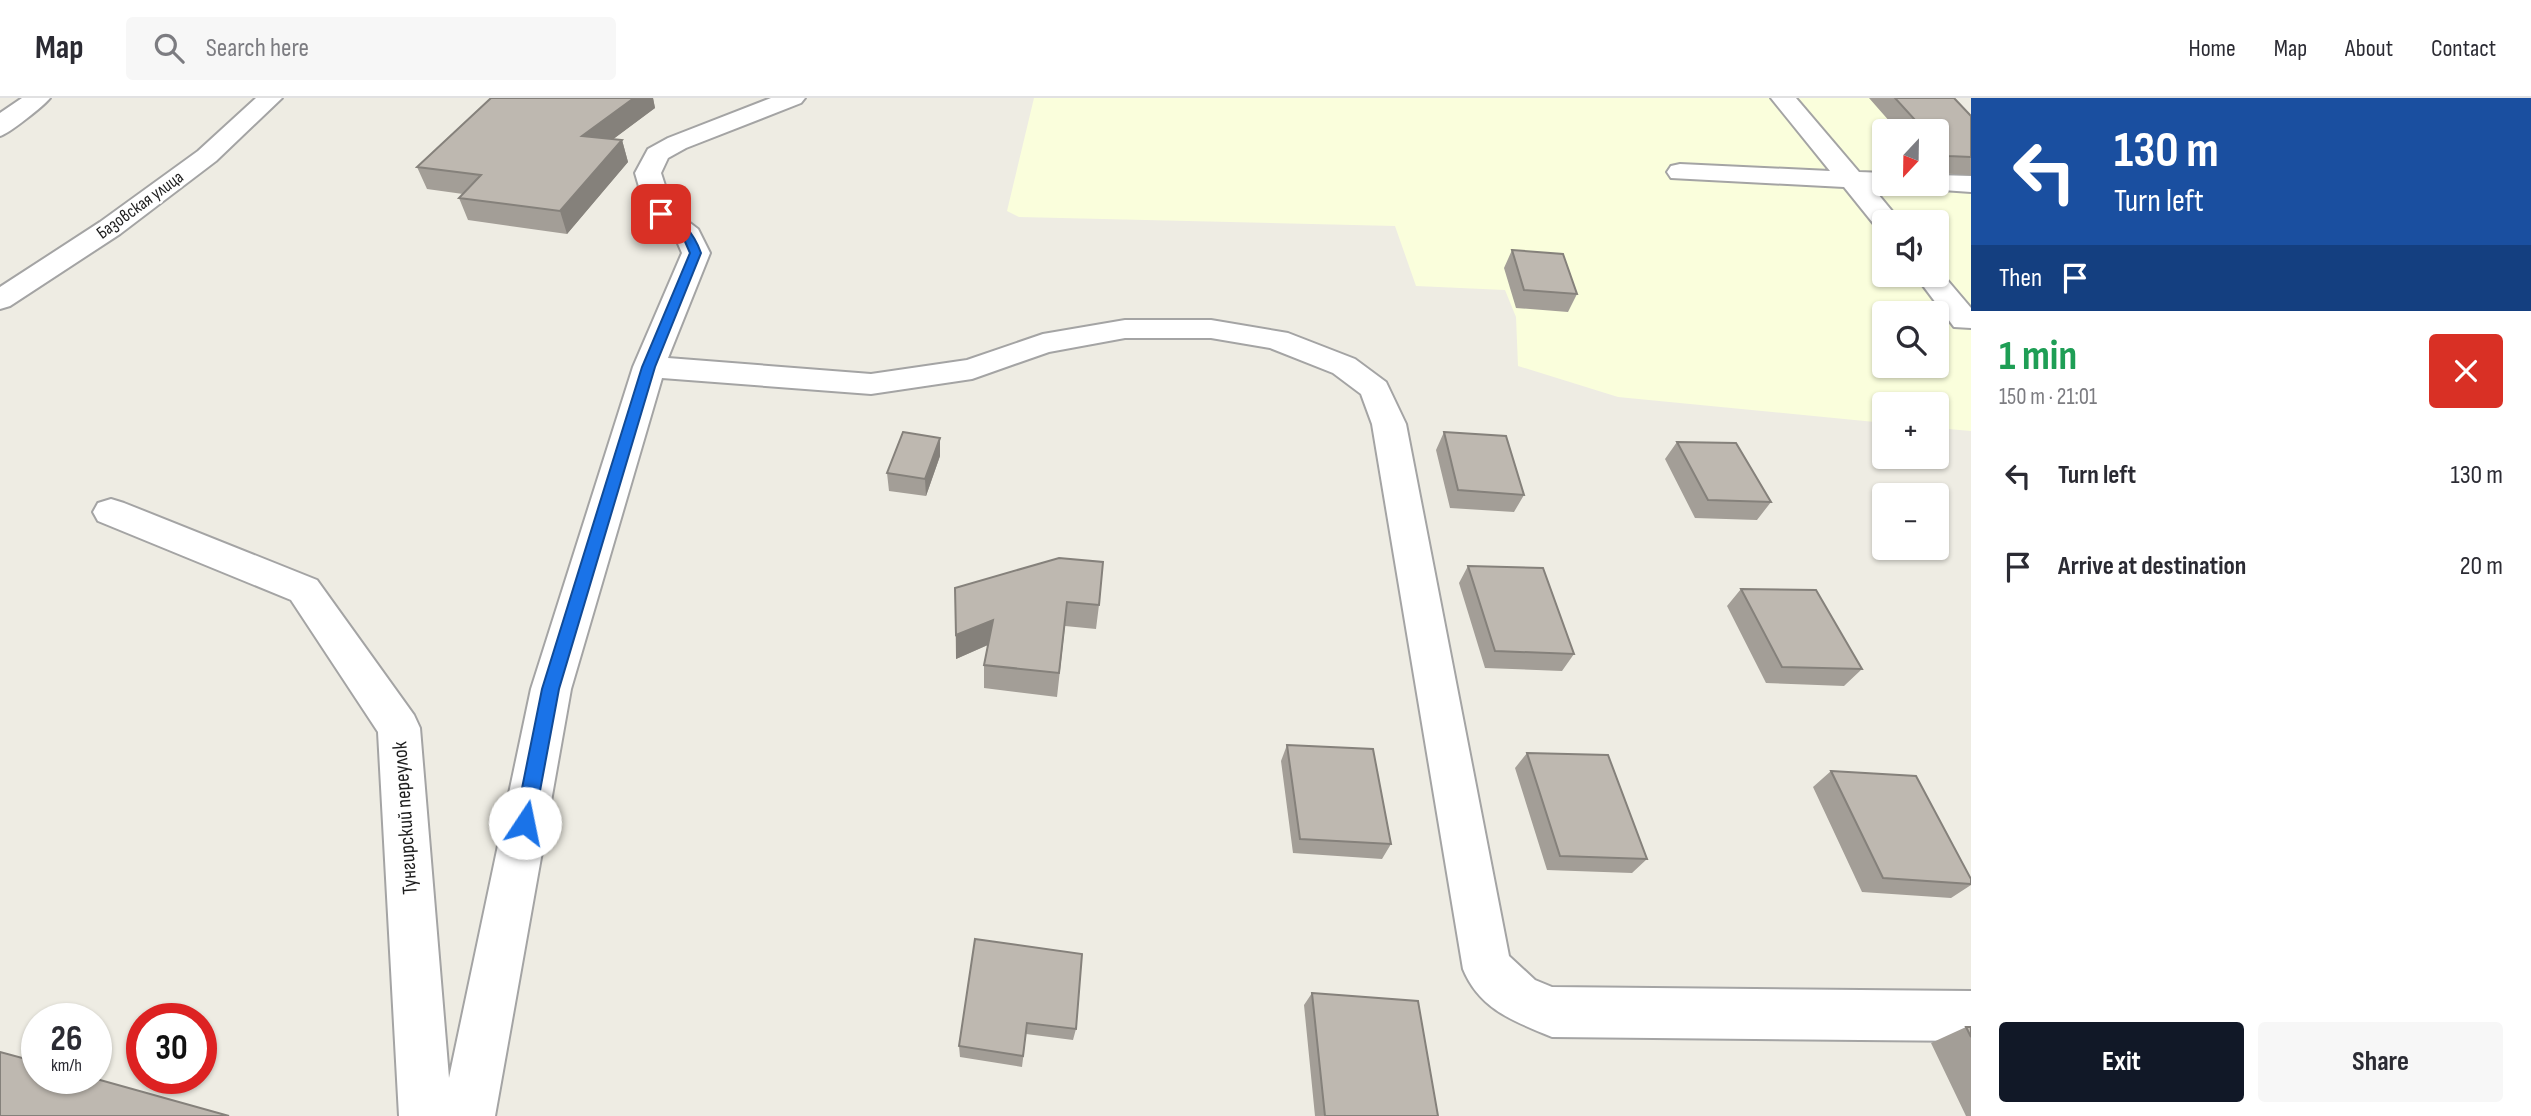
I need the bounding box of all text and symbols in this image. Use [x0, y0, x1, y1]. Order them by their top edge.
search box [126, 17, 616, 80]
text: Map [35, 28, 84, 68]
icon: search [150, 29, 188, 67]
text: Search here [206, 33, 309, 64]
text: Home [2188, 34, 2236, 63]
text: Map [2274, 34, 2307, 63]
text: About [2345, 34, 2393, 63]
text: Contact [2431, 34, 2496, 63]
north arrow [1872, 119, 1950, 196]
map controls [1872, 119, 1949, 560]
text: 130 m [2114, 122, 2219, 181]
icon: left [1999, 126, 2090, 217]
street label: Базовская улица [93, 166, 187, 243]
text: Turn left [2114, 182, 2204, 221]
pin [631, 184, 691, 244]
icon: arrive [642, 195, 680, 233]
button: sound [1872, 210, 1949, 287]
icon: arrive [2056, 259, 2094, 297]
text: Then [1999, 263, 2042, 294]
button: search [1872, 301, 1949, 378]
text: 1 min [1999, 331, 2077, 382]
button: close [2429, 334, 2503, 408]
text: 150 m · 21:01 [1999, 383, 2097, 411]
button: + [1872, 392, 1949, 469]
icon: left [1999, 457, 2037, 495]
text: Turn left [2058, 460, 2136, 491]
text: 130 m [2451, 460, 2503, 491]
button: − [1872, 483, 1949, 560]
icon: arrive [1999, 548, 2037, 586]
text: Arrive at destination [2058, 551, 2246, 582]
text: 20 m [2460, 551, 2503, 582]
street label: Тунгирский переулок [387, 741, 423, 895]
position arrow [488, 786, 562, 860]
speed limit sign: 30 [126, 1003, 217, 1094]
text: 26 [51, 1018, 82, 1061]
button: Exit [1999, 1022, 2244, 1102]
button: Share [2258, 1022, 2503, 1102]
text: km/h [51, 1055, 82, 1076]

